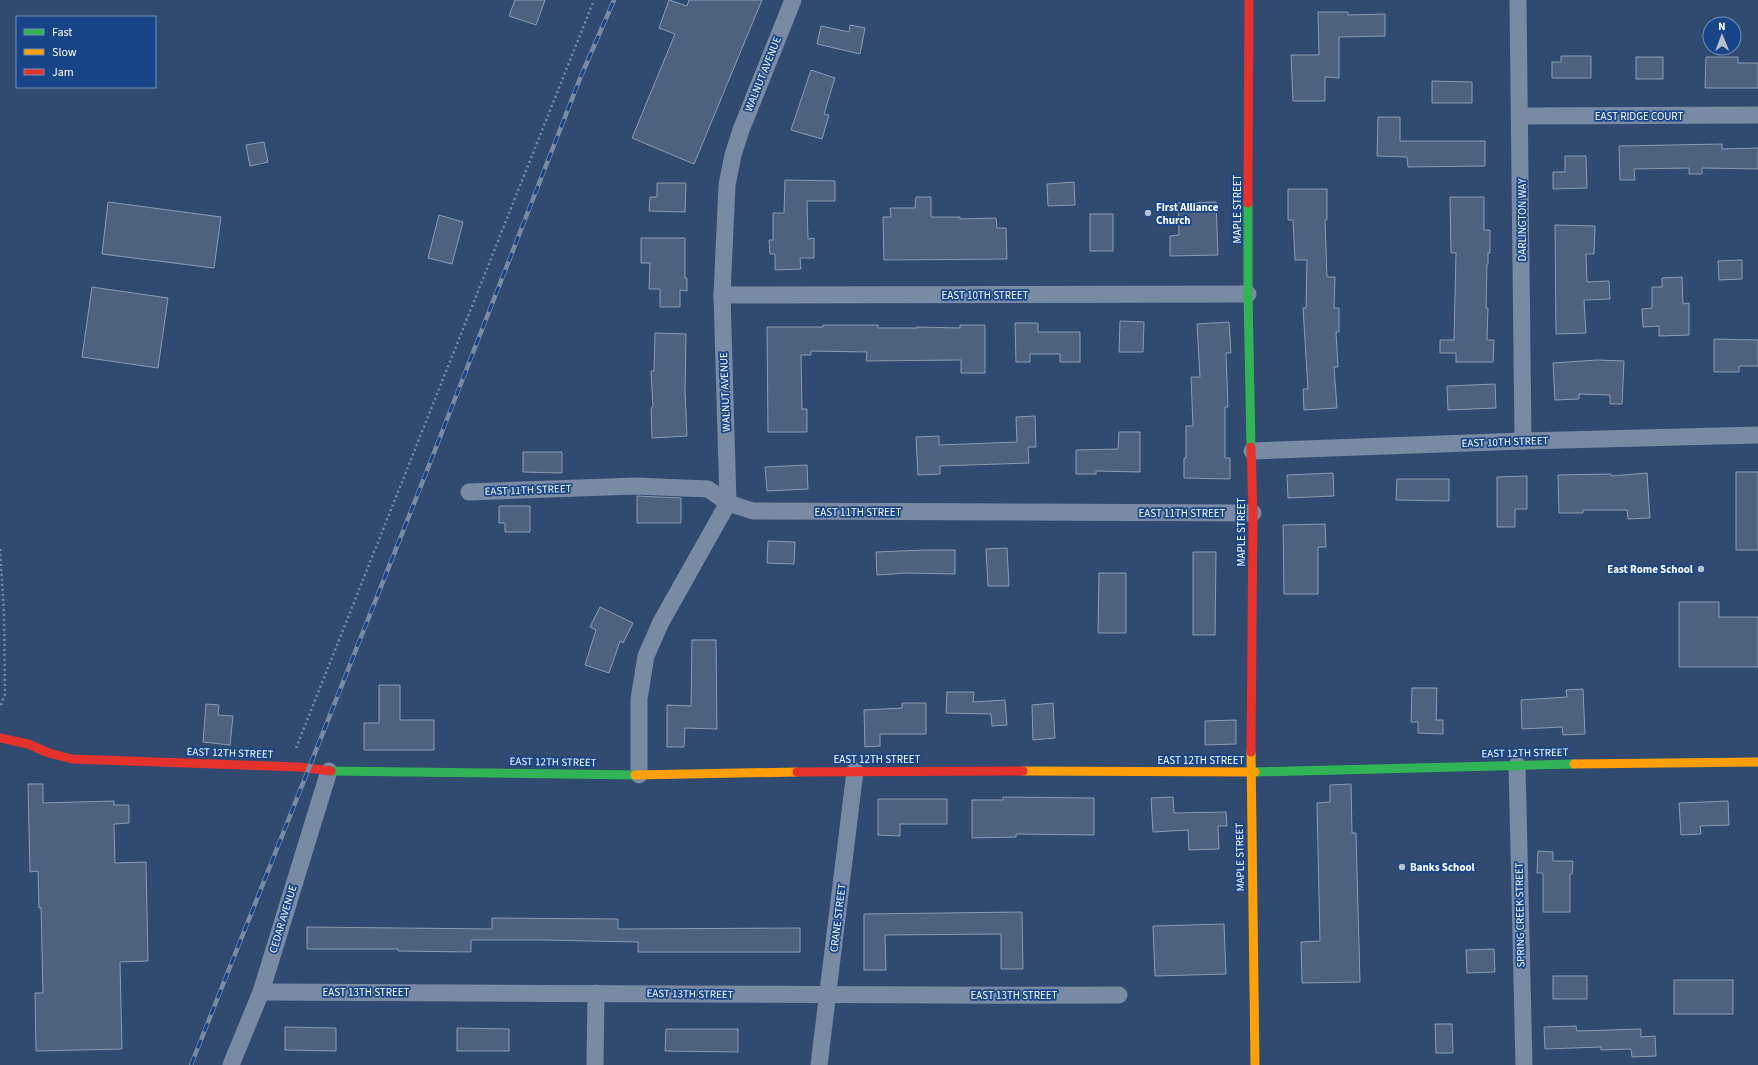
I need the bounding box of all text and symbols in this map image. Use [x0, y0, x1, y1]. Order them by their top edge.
legend [16, 16, 156, 88]
north arrow [1702, 16, 1742, 56]
text: N [1718, 19, 1726, 34]
text: Fast [52, 24, 72, 41]
street label: WALNUT AVENUE [741, 34, 785, 114]
text: Slow [52, 44, 77, 61]
text: Jam [52, 64, 74, 81]
street label: EAST RIDGE COURT [1595, 109, 1683, 124]
street label: MAPLE STREET [1230, 174, 1245, 243]
street label: DARLINGTON WAY [1515, 178, 1530, 261]
place label: First Alliance Church [1156, 200, 1219, 228]
marker: First Alliance Church [1143, 208, 1153, 218]
street label: EAST 10TH STREET [941, 288, 1029, 303]
street label: WALNUT AVENUE [716, 352, 734, 432]
street label: EAST 10TH STREET [1461, 433, 1549, 451]
street label: EAST 11TH STREET [484, 481, 572, 499]
street label: MAPLE STREET [1234, 497, 1249, 566]
street label: EAST 11TH STREET [814, 505, 902, 520]
street label: EAST 11TH STREET [1138, 506, 1226, 521]
place label: East Rome School [1607, 562, 1694, 577]
marker: East Rome School [1696, 564, 1706, 574]
street label: EAST 12TH STREET [186, 744, 274, 762]
street label: EAST 12TH STREET [1481, 745, 1569, 761]
street label: EAST 12TH STREET [833, 752, 921, 767]
street label: EAST 12TH STREET [1157, 753, 1245, 768]
street label: EAST 12TH STREET [509, 754, 597, 770]
street label: MAPLE STREET [1232, 822, 1248, 892]
place label: Banks School [1410, 860, 1476, 875]
marker: Banks School [1397, 862, 1407, 872]
street label: SPRING CREEK STREET [1512, 862, 1528, 968]
street label: CEDAR AVENUE [266, 883, 301, 955]
street label: CRANE STREET [826, 883, 850, 953]
street label: EAST 13TH STREET [322, 985, 410, 1000]
street label: EAST 13TH STREET [646, 986, 734, 1002]
street label: EAST 13TH STREET [970, 988, 1058, 1003]

